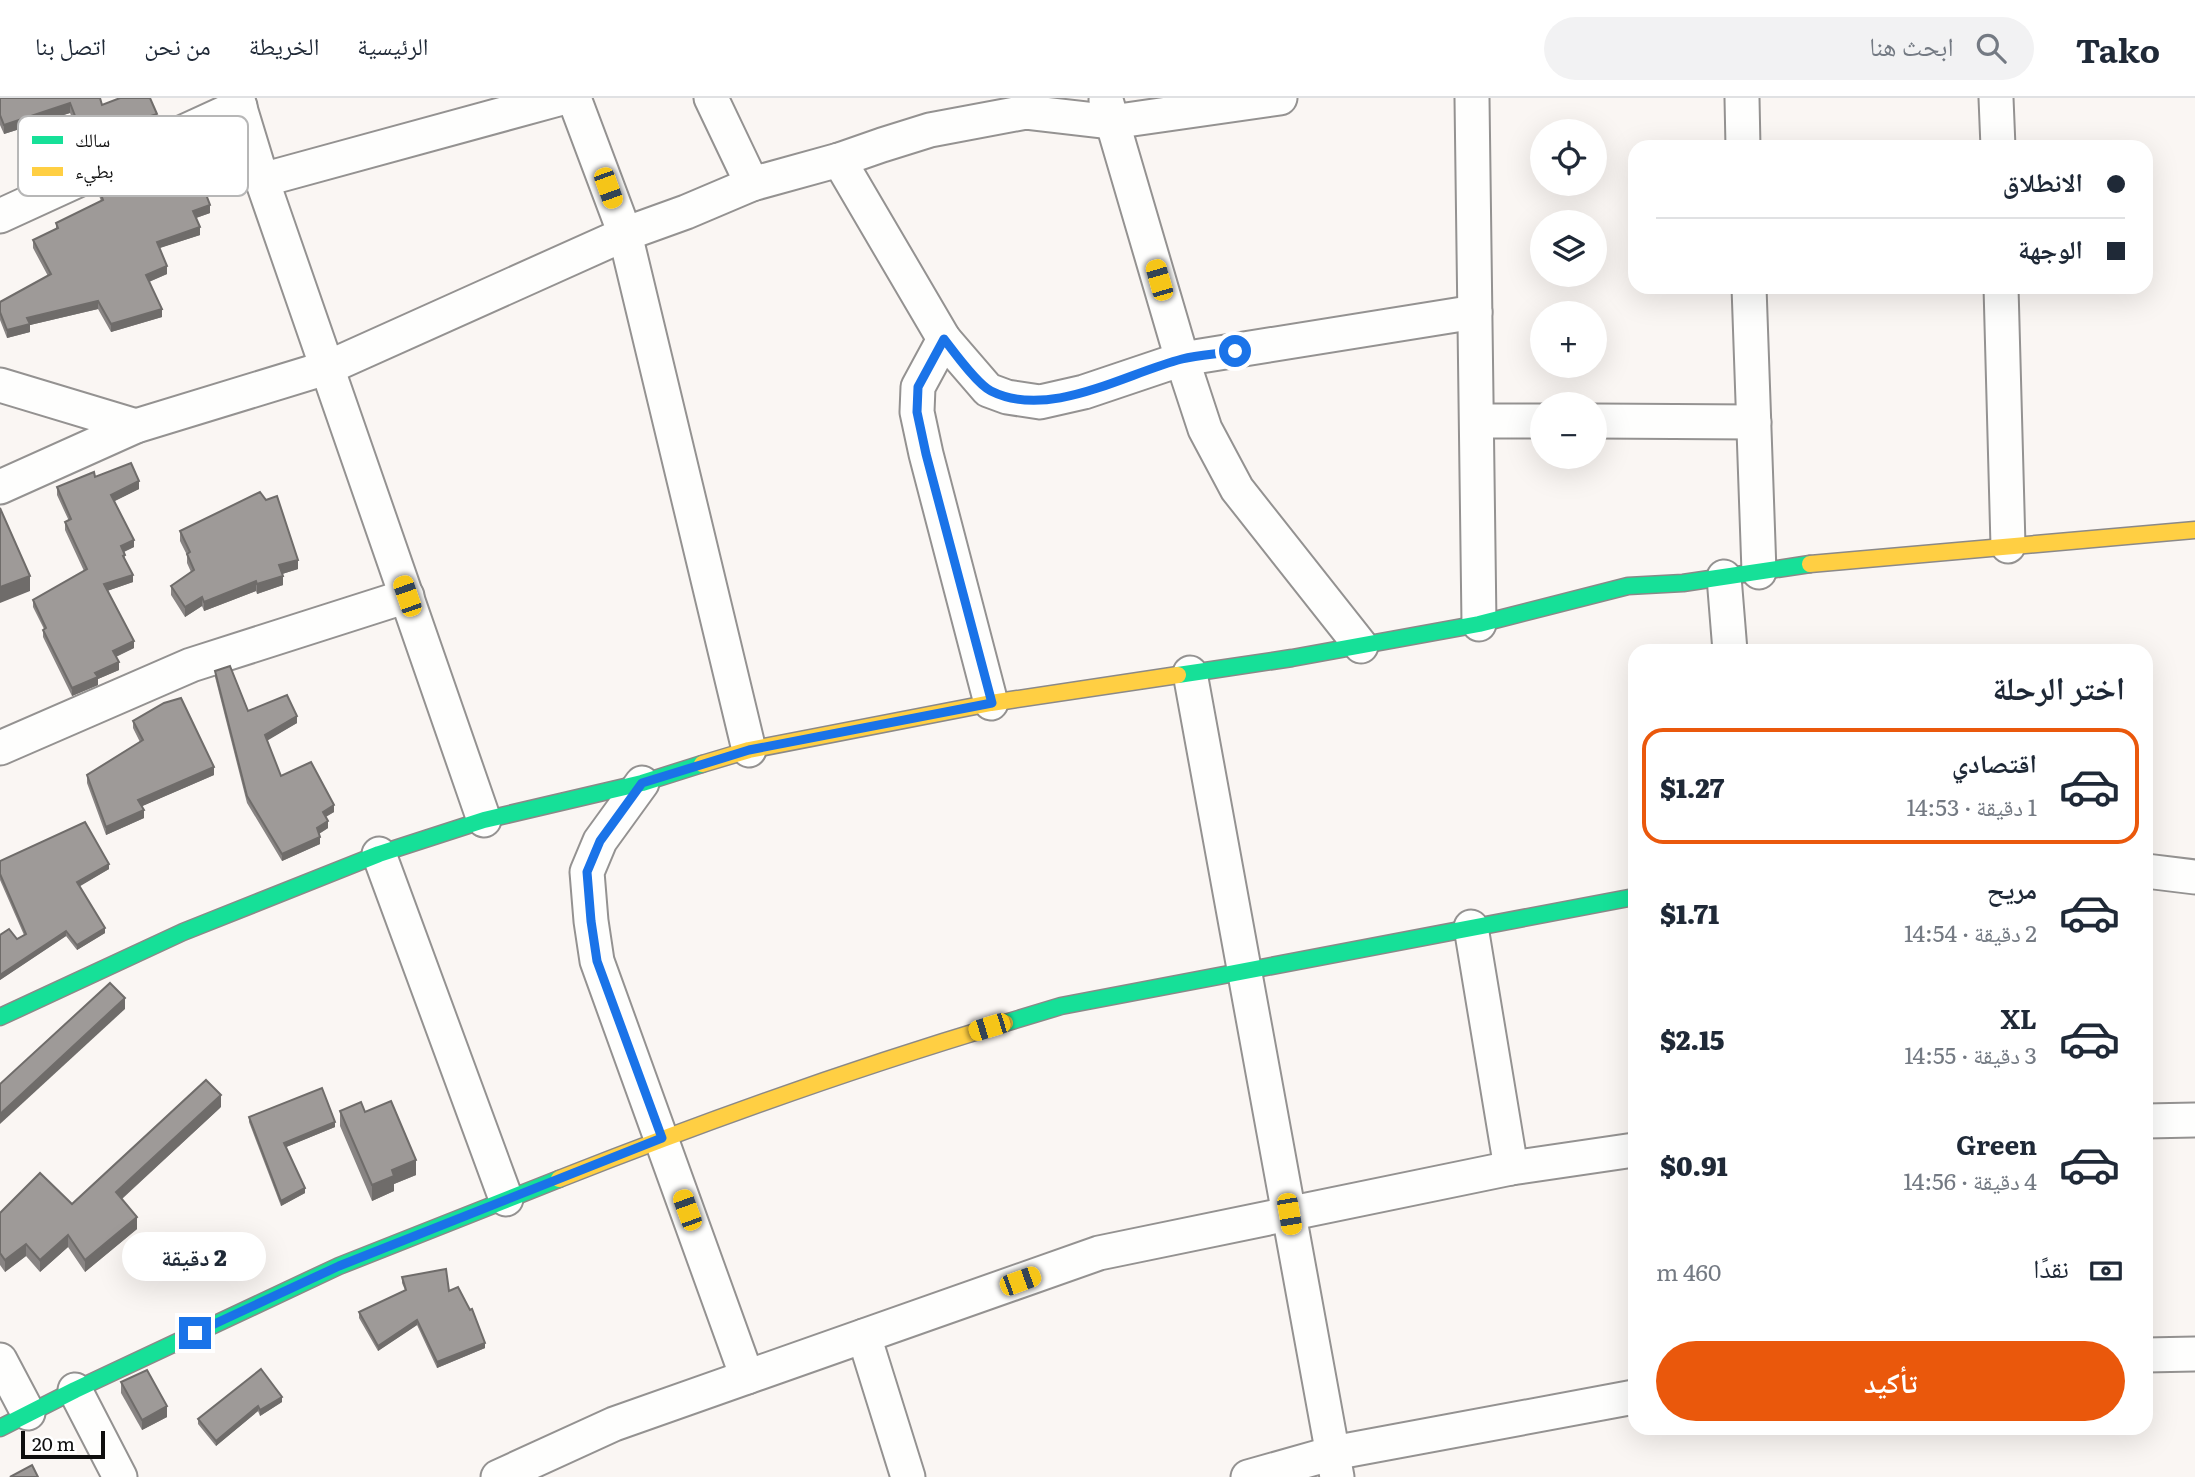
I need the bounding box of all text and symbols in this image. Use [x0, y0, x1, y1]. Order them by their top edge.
search box [1544, 17, 2034, 80]
text: Tako [2076, 24, 2160, 73]
text: ابحث هنا [1869, 25, 1954, 64]
text: اتصل بنا [35, 27, 106, 62]
text: من نحن [144, 27, 211, 62]
text: الخريطة [249, 27, 319, 62]
text: الرئيسية [357, 27, 429, 62]
icon: search [1972, 29, 2010, 67]
legend [18, 116, 248, 196]
map controls [1530, 119, 1607, 469]
button: locate [1530, 119, 1607, 196]
text: سالك [75, 125, 110, 153]
text: بطيء [75, 156, 114, 187]
text: الانطلاق [2003, 161, 2083, 200]
car [591, 165, 626, 211]
button: layers [1530, 210, 1607, 287]
text: الوجهة [2018, 228, 2083, 267]
car [1144, 257, 1175, 303]
button: + [1530, 301, 1607, 378]
route start [1219, 335, 1251, 367]
button: − [1530, 392, 1607, 469]
car [391, 573, 424, 619]
text: اختر الرحلة [1992, 662, 2125, 710]
text: اقتصادي [1952, 742, 2037, 781]
icon: car [2058, 755, 2121, 818]
text: $1.27 [1660, 767, 1724, 806]
text: 1 دقيقة · 14:53 [1906, 789, 2037, 823]
text: مريح [1987, 868, 2037, 907]
icon: car [2058, 881, 2121, 944]
text: $1.71 [1660, 893, 1719, 932]
text: 2 دقيقة · 14:54 [1904, 915, 2037, 949]
text: XL [2000, 998, 2037, 1037]
icon: car [2058, 1007, 2121, 1070]
car [966, 1011, 1013, 1043]
text: $2.15 [1660, 1019, 1724, 1058]
text: 3 دقيقة · 14:55 [1904, 1037, 2037, 1071]
text: Green [1956, 1124, 2037, 1163]
icon: car [2058, 1133, 2121, 1196]
text: $0.91 [1660, 1145, 1728, 1184]
text: 4 دقيقة · 14:56 [1903, 1163, 2037, 1197]
car [670, 1187, 705, 1233]
car [1276, 1191, 1303, 1237]
callout: 2 دقيقة [123, 1232, 267, 1280]
text: 2 دقيقة [161, 1239, 227, 1273]
text: نقدًا [2033, 1247, 2069, 1286]
icon: cash [2087, 1252, 2125, 1290]
text: 460 m [1656, 1254, 1721, 1288]
car [997, 1264, 1044, 1298]
route end [179, 1317, 211, 1349]
button: تأكيد [1656, 1341, 2125, 1421]
scale bar [21, 1428, 105, 1460]
text: 20 m [32, 1429, 75, 1457]

